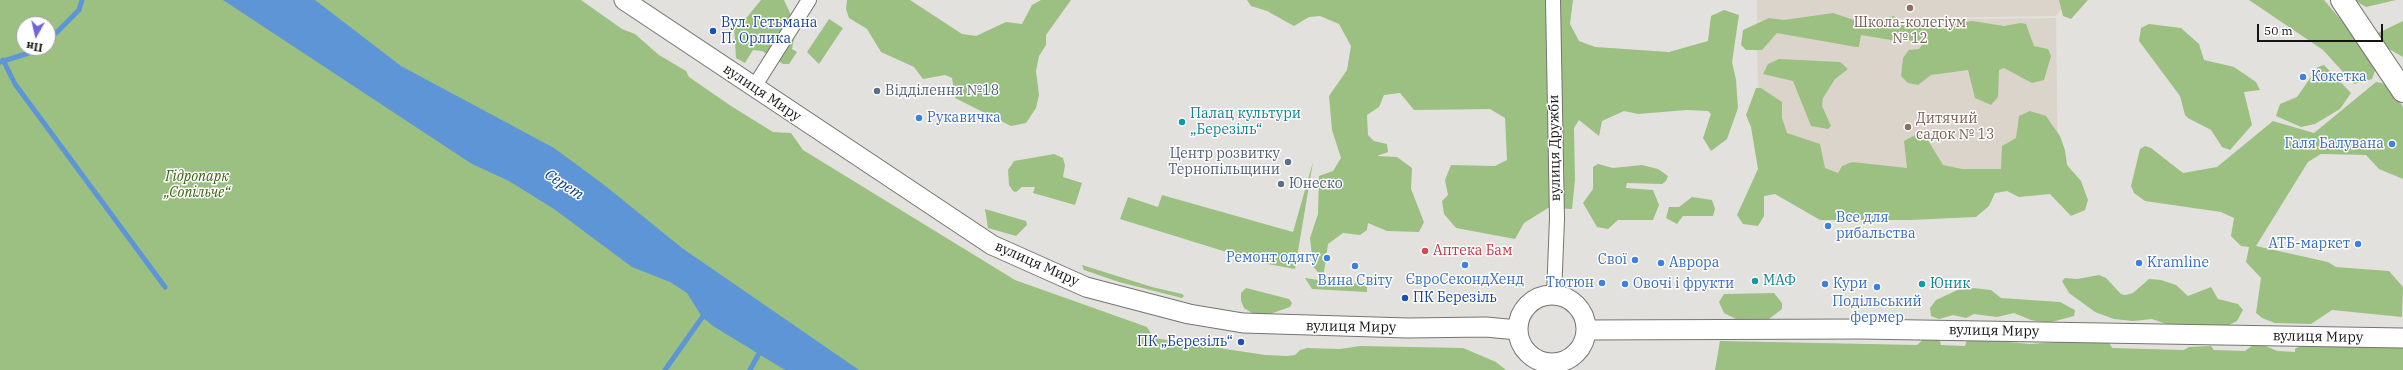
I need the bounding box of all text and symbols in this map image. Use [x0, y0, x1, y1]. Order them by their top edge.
marker: Школа-колегіум № 12 [1905, 3, 1915, 13]
place label: Вул. Гетьмана П. Орлика [721, 15, 817, 48]
place label: Школа-колегіум № 12 [1854, 15, 1966, 48]
north arrow [16, 16, 56, 56]
scale bar [2259, 16, 2385, 42]
text: 50 m [2264, 23, 2293, 38]
marker: Вул. Гетьмана П. Орлика [708, 26, 718, 36]
text: Пн [25, 39, 44, 55]
street label: вулиця Миру [720, 61, 804, 125]
place label: Кокетка [2311, 69, 2367, 85]
marker: Кокетка [2298, 72, 2308, 82]
place label: Відділення №18 [885, 83, 999, 99]
marker: Відділення №18 [872, 86, 882, 96]
street label: вулиця Дружби [1546, 95, 1564, 201]
place label: Палац культури „Березіль“ [1190, 106, 1301, 138]
place label: Рукавичка [927, 110, 1001, 126]
place label: Дитячий садок № 13 [1916, 111, 1994, 144]
marker: Рукавичка [914, 113, 924, 123]
marker: Палац культури „Березіль“ [1177, 117, 1187, 127]
marker: Дитячий садок № 13 [1903, 122, 1913, 132]
place label: Галя Балувана [2284, 136, 2384, 152]
marker: Галя Балувана [2387, 139, 2397, 149]
place label: Центр розвитку Тернопільщини [1168, 146, 1280, 178]
marker: Центр розвитку Тернопільщини [1283, 157, 1293, 167]
water label: Серет [541, 166, 587, 204]
park label: Гідропарк „Сопільче“ [164, 169, 230, 202]
place label: Юнеско [1289, 176, 1343, 192]
marker: Юнеско [1276, 179, 1286, 189]
place label: Все для рибальства [1836, 210, 1916, 242]
marker: Все для рибальства [1823, 221, 1833, 231]
place label: АТБ-маркет [2268, 236, 2350, 252]
street label: вулиця Миру [992, 238, 1082, 290]
marker: АТБ-маркет [2353, 239, 2363, 249]
place label: Аптека Бам [1433, 243, 1513, 259]
marker: Аптека Бам [1420, 246, 1430, 256]
place label: Ремонт одягу [1226, 250, 1319, 266]
place label: Свої [1598, 252, 1627, 268]
marker: Ремонт одягу [1322, 253, 1332, 263]
marker: Свої [1630, 255, 1640, 265]
place label: Аврора [1669, 255, 1719, 271]
place label: Kramline [2147, 255, 2209, 271]
marker: Аврора [1656, 258, 1666, 268]
marker: Kramline [2134, 258, 2144, 268]
marker: ЄвроСекондХенд [1460, 260, 1470, 270]
marker: Вина Світу [1350, 261, 1360, 271]
place label: ЄвроСекондХенд [1406, 272, 1524, 288]
place label: Вина Світу [1318, 273, 1392, 289]
place label: МАФ [1763, 273, 1796, 289]
place label: Тютюн [1546, 275, 1594, 291]
place label: Овочі і фрукти [1633, 276, 1734, 292]
marker: МАФ [1750, 276, 1760, 286]
place label: Кури [1833, 276, 1867, 292]
place label: Юник [1930, 276, 1970, 292]
marker: Тютюн [1597, 278, 1607, 288]
marker: Овочі і фрукти [1620, 279, 1630, 289]
marker: Кури [1820, 279, 1830, 289]
marker: Юник [1917, 279, 1927, 289]
marker: Подільський фермер [1872, 282, 1882, 292]
place label: ПК Березіль [1413, 290, 1497, 306]
marker: ПК Березіль [1400, 293, 1410, 303]
place label: Подільський фермер [1832, 294, 1922, 326]
street label: вулиця Миру [1306, 318, 1396, 336]
street label: вулиця Миру [1949, 322, 2039, 340]
street label: вулиця Миру [2273, 328, 2363, 346]
place label: ПК „Березіль“ [1137, 334, 1233, 350]
marker: ПК „Березіль“ [1236, 337, 1246, 347]

